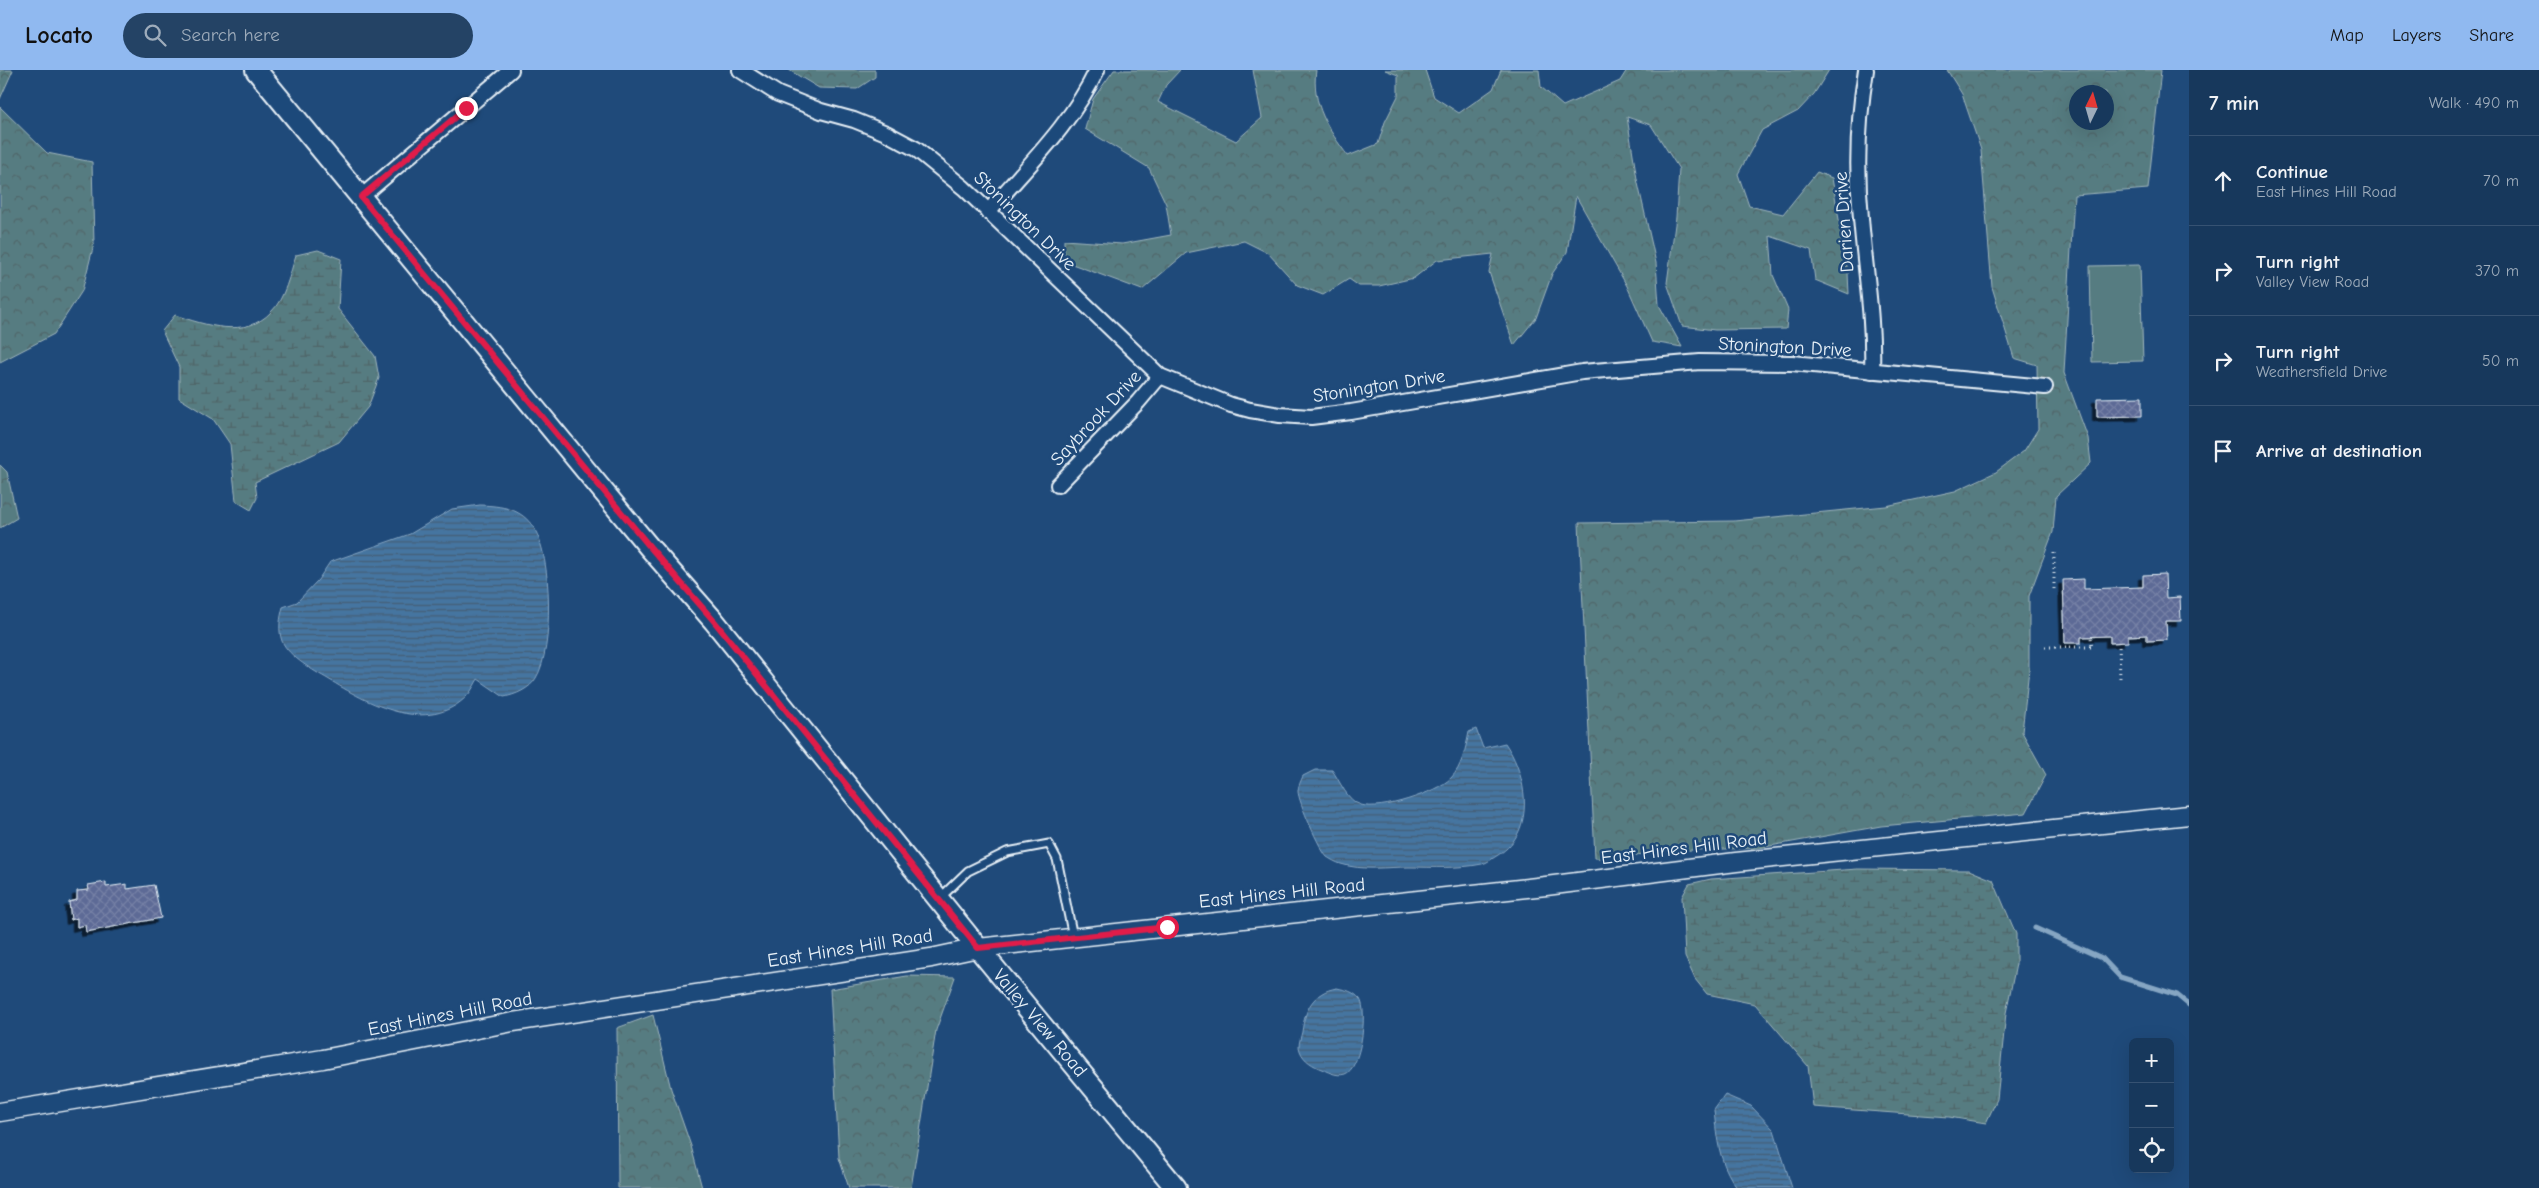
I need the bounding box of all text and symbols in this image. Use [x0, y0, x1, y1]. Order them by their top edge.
search box [123, 13, 473, 58]
text: Locato [25, 21, 93, 49]
icon: search [141, 21, 169, 49]
text: Search here [181, 24, 280, 46]
text: Map [2330, 25, 2364, 46]
text: Layers [2392, 25, 2441, 46]
text: Share [2469, 25, 2514, 46]
north arrow [2069, 85, 2114, 130]
text: 7 min [2209, 91, 2259, 115]
text: Walk · 490 m [2429, 94, 2519, 112]
route end [455, 97, 478, 120]
text: Continue [2256, 161, 2328, 183]
street label: Stonington Drive [969, 167, 1081, 275]
icon: ahead [2209, 167, 2237, 195]
street label: Darien Drive [1830, 171, 1858, 273]
text: 70 m [2483, 172, 2519, 190]
text: East Hines Hill Road [2256, 183, 2397, 201]
text: Turn right [2256, 251, 2340, 273]
icon: right [2209, 257, 2237, 285]
text: 370 m [2475, 262, 2519, 280]
text: Valley View Road [2256, 273, 2369, 291]
street label: Stonington Drive [1718, 333, 1852, 361]
text: Turn right [2256, 341, 2340, 363]
icon: right [2209, 347, 2237, 375]
text: 50 m [2482, 352, 2519, 370]
text: Weathersfield Drive [2256, 363, 2387, 381]
street label: Stonington Drive [1311, 365, 1447, 407]
street label: Saybrook Drive [1046, 366, 1146, 470]
icon: arrive [2209, 437, 2237, 465]
text: Arrive at destination [2256, 440, 2422, 462]
street label: East Hines Hill Road [1600, 827, 1768, 869]
street label: East Hines Hill Road [1198, 873, 1366, 913]
route start [1156, 916, 1179, 939]
street label: East Hines Hill Road [766, 924, 934, 972]
street label: Valley View Road [988, 964, 1092, 1082]
street label: East Hines Hill Road [366, 987, 534, 1041]
map controls [2129, 1038, 2174, 1173]
button: + [2129, 1038, 2174, 1083]
button: − [2129, 1083, 2174, 1128]
button: locate [2129, 1128, 2174, 1173]

